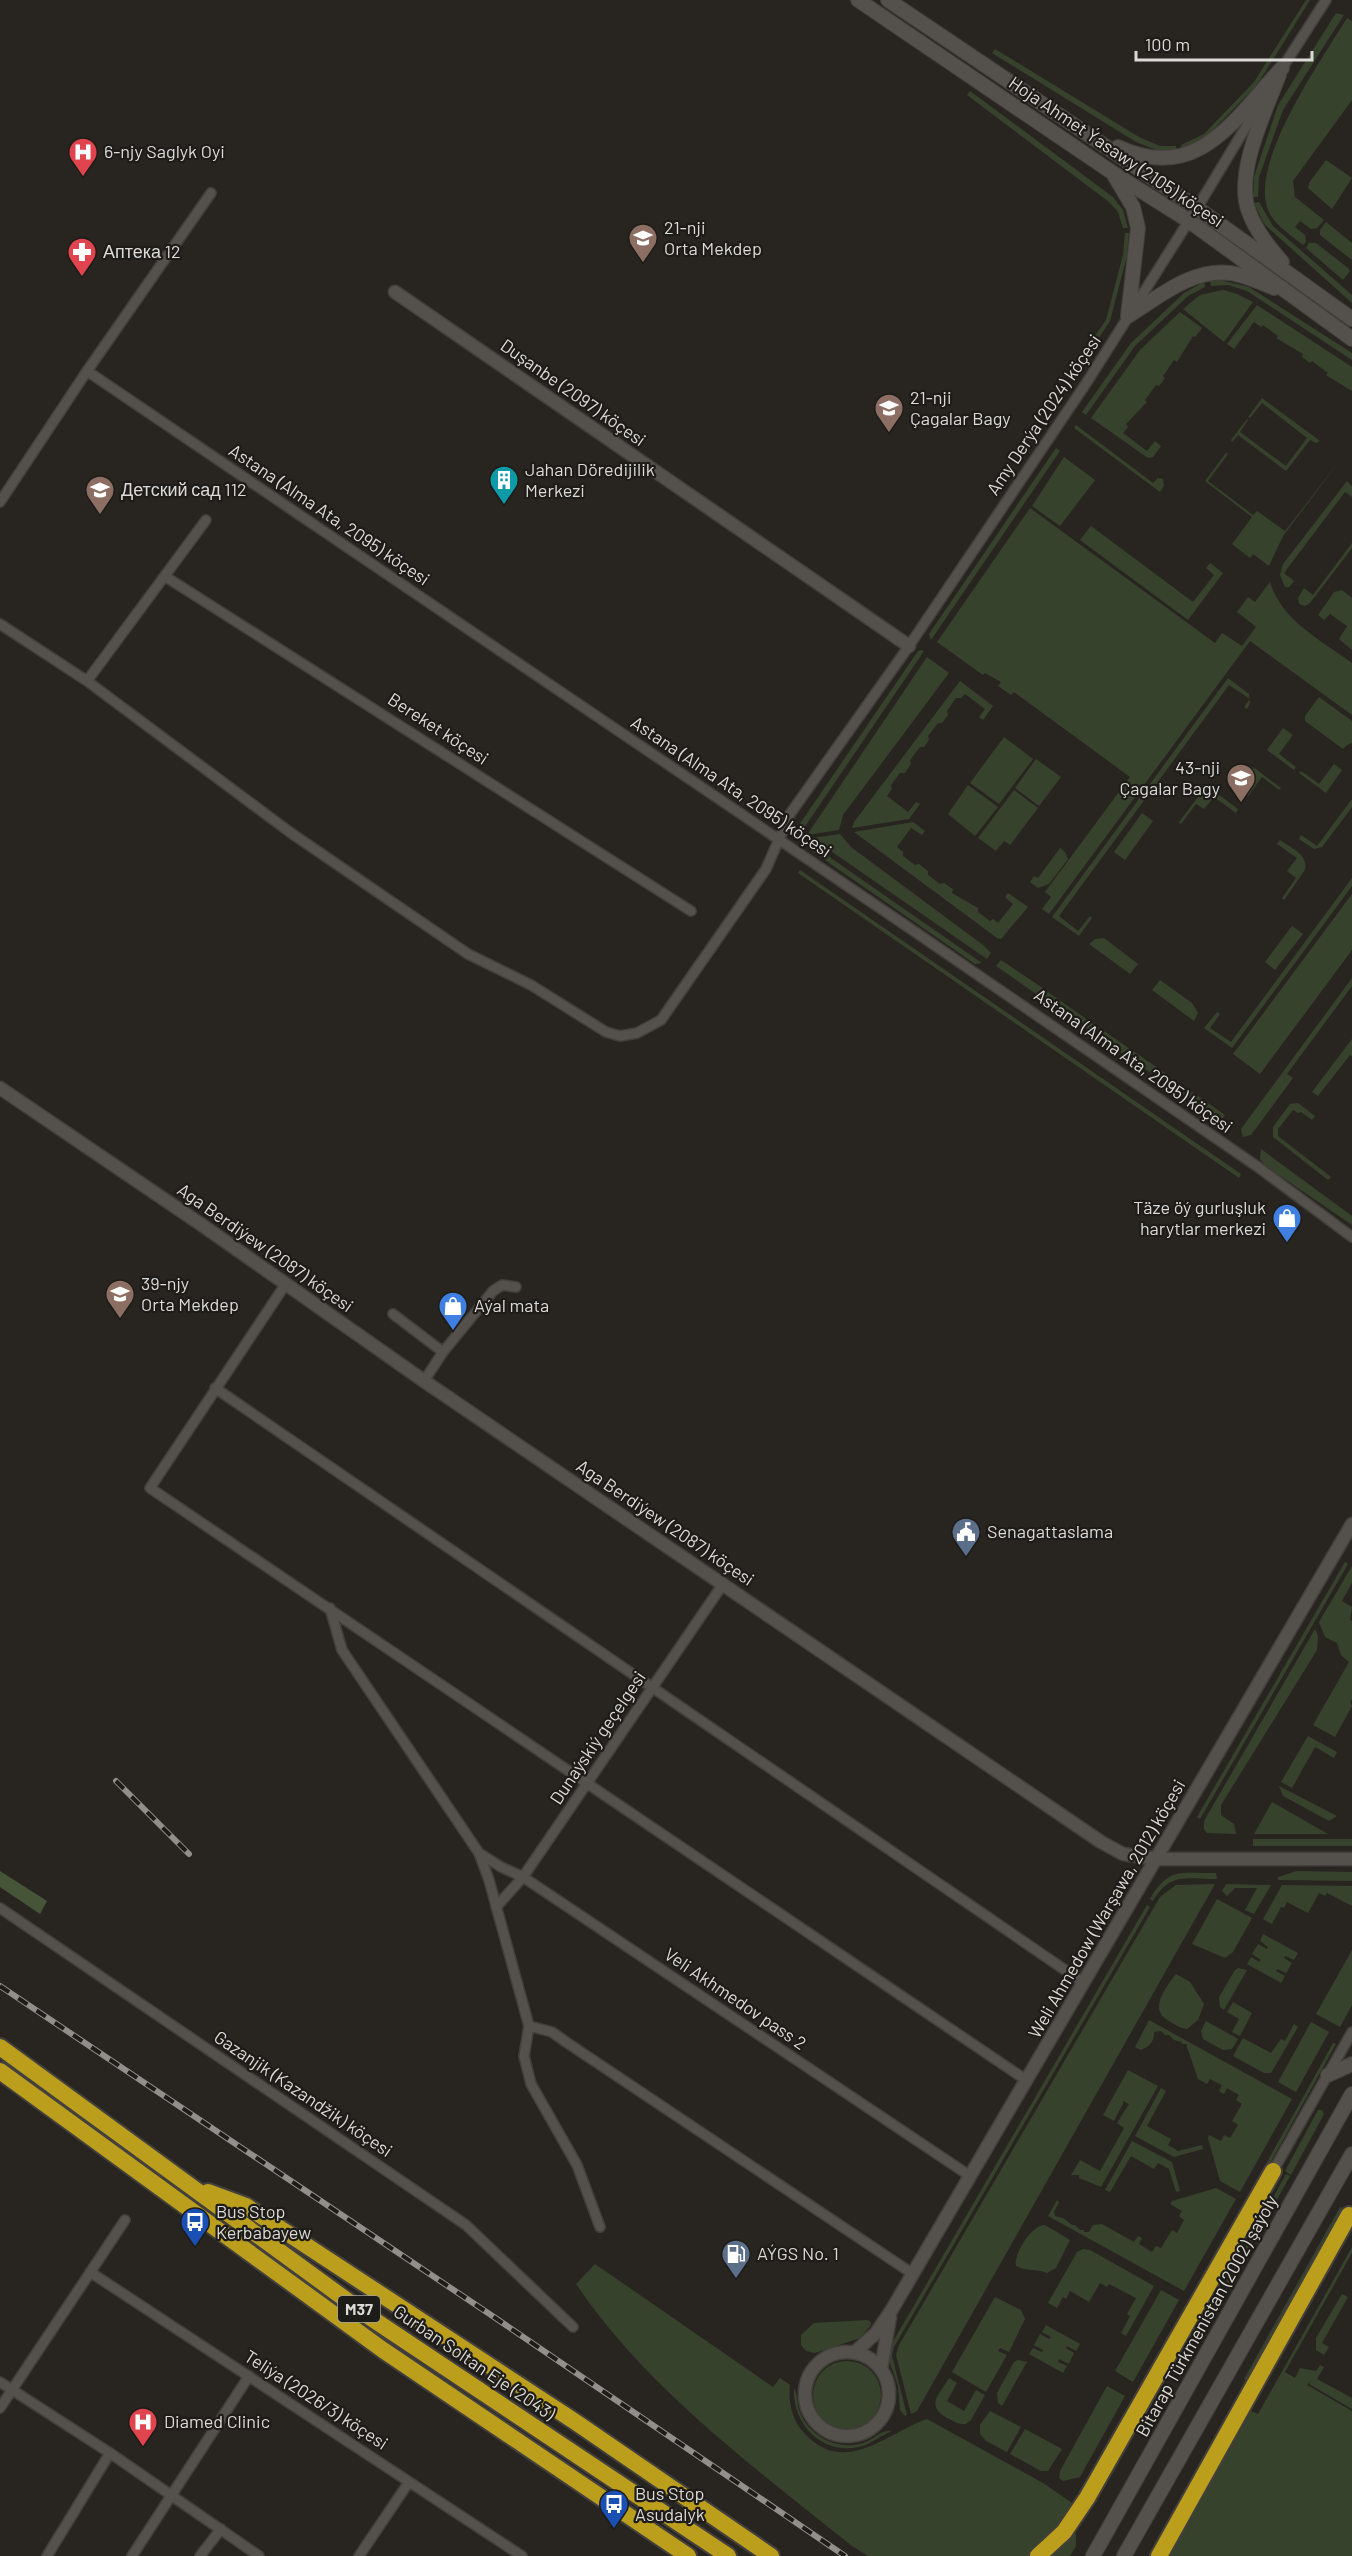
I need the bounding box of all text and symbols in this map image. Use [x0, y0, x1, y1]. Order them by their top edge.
scale bar [1136, 24, 1312, 62]
text: 100 m [1145, 33, 1190, 55]
street label: Hoja Ahmet Ýasawy (2105) köçesi [1005, 71, 1228, 231]
hospital icon: 6-njy Saglyk Oyi [67, 136, 99, 178]
place label: 6-njy Saglyk Oyi [104, 140, 225, 162]
place label: 21-nji Orta Mekdep [664, 216, 762, 259]
school or university icon: 21-nji Orta Mekdep [627, 222, 659, 264]
pharmacy icon: Аптека 12 [66, 236, 98, 278]
place label: Аптека 12 [103, 240, 181, 262]
street label: Amy Derýa (2024) köçesi [981, 330, 1105, 499]
street label: Duşanbe (2097) köçesi [497, 334, 650, 451]
place label: 21-nji Çagalar Bagy [910, 386, 1011, 429]
school or university icon: 21-nji Çagalar Bagy [873, 392, 905, 434]
street label: Astana (Alma Ata, 2095) köçesi [225, 439, 434, 590]
place label: Jahan Döredijilik Merkezi [525, 458, 655, 501]
building icon: Jahan Döredijilik Merkezi [488, 464, 520, 506]
school or university icon: Детский сад 112 [84, 474, 116, 516]
place label: Детский сад 112 [121, 478, 247, 500]
street label: Bereket köçesi [384, 687, 493, 769]
street label: Astana (Alma Ata, 2095) köçesi [627, 711, 836, 862]
place label: 43-nji Çagalar Bagy [1119, 756, 1220, 799]
school or university icon: 43-nji Çagalar Bagy [1225, 762, 1257, 804]
street label: Astana (Alma Ata, 2095) köçesi [1030, 983, 1237, 1137]
street label: Aga Berdiýew (2087) köçesi [173, 1178, 358, 1316]
place label: Täze öý gurluşluk harytlar merkezi [1133, 1196, 1266, 1239]
shop icon: Täze öý gurluşluk harytlar merkezi [1271, 1202, 1303, 1244]
place label: 39-njy Orta Mekdep [141, 1272, 239, 1315]
school or university icon: 39-njy Orta Mekdep [104, 1278, 136, 1320]
shop icon: Aýal mata [437, 1290, 469, 1332]
place label: Aýal mata [474, 1294, 549, 1316]
street label: Aga Berdiýew (2087) köçesi [572, 1454, 759, 1590]
public building icon: Senagattaslama [950, 1516, 982, 1558]
place label: Senagattaslama [987, 1520, 1113, 1542]
street label: Dunaýskiý geçelgesi [544, 1667, 650, 1808]
street label: Weli Ahmedow (Warşawa, 2012) köçesi [1023, 1775, 1189, 2042]
street label: Veli Akhmedov pass 2 [660, 1942, 811, 2054]
street label: Gazanjik (Kazandžik) köçesi [210, 2025, 397, 2161]
street label: Bitarap Türkmenistan (2002) şaýoly [1130, 2191, 1282, 2440]
place label: Bus Stop Kerbabayew [216, 2200, 311, 2243]
bus stop icon: Bus Stop Kerbabayew [179, 2206, 211, 2248]
fuel station icon: AÝGS No. 1 [720, 2238, 752, 2280]
place label: AÝGS No. 1 [757, 2242, 839, 2264]
road number: M37 [338, 2296, 380, 2322]
street label: Gurban Soltan Eje (2043) [390, 2300, 560, 2425]
street label: Teliýa (2026/3) köçesi [241, 2345, 392, 2454]
hospital icon: Diamed Clinic [127, 2406, 159, 2448]
place label: Diamed Clinic [164, 2410, 270, 2432]
place label: Bus Stop Asudalyk [635, 2482, 705, 2525]
bus stop icon: Bus Stop Asudalyk [598, 2488, 630, 2530]

